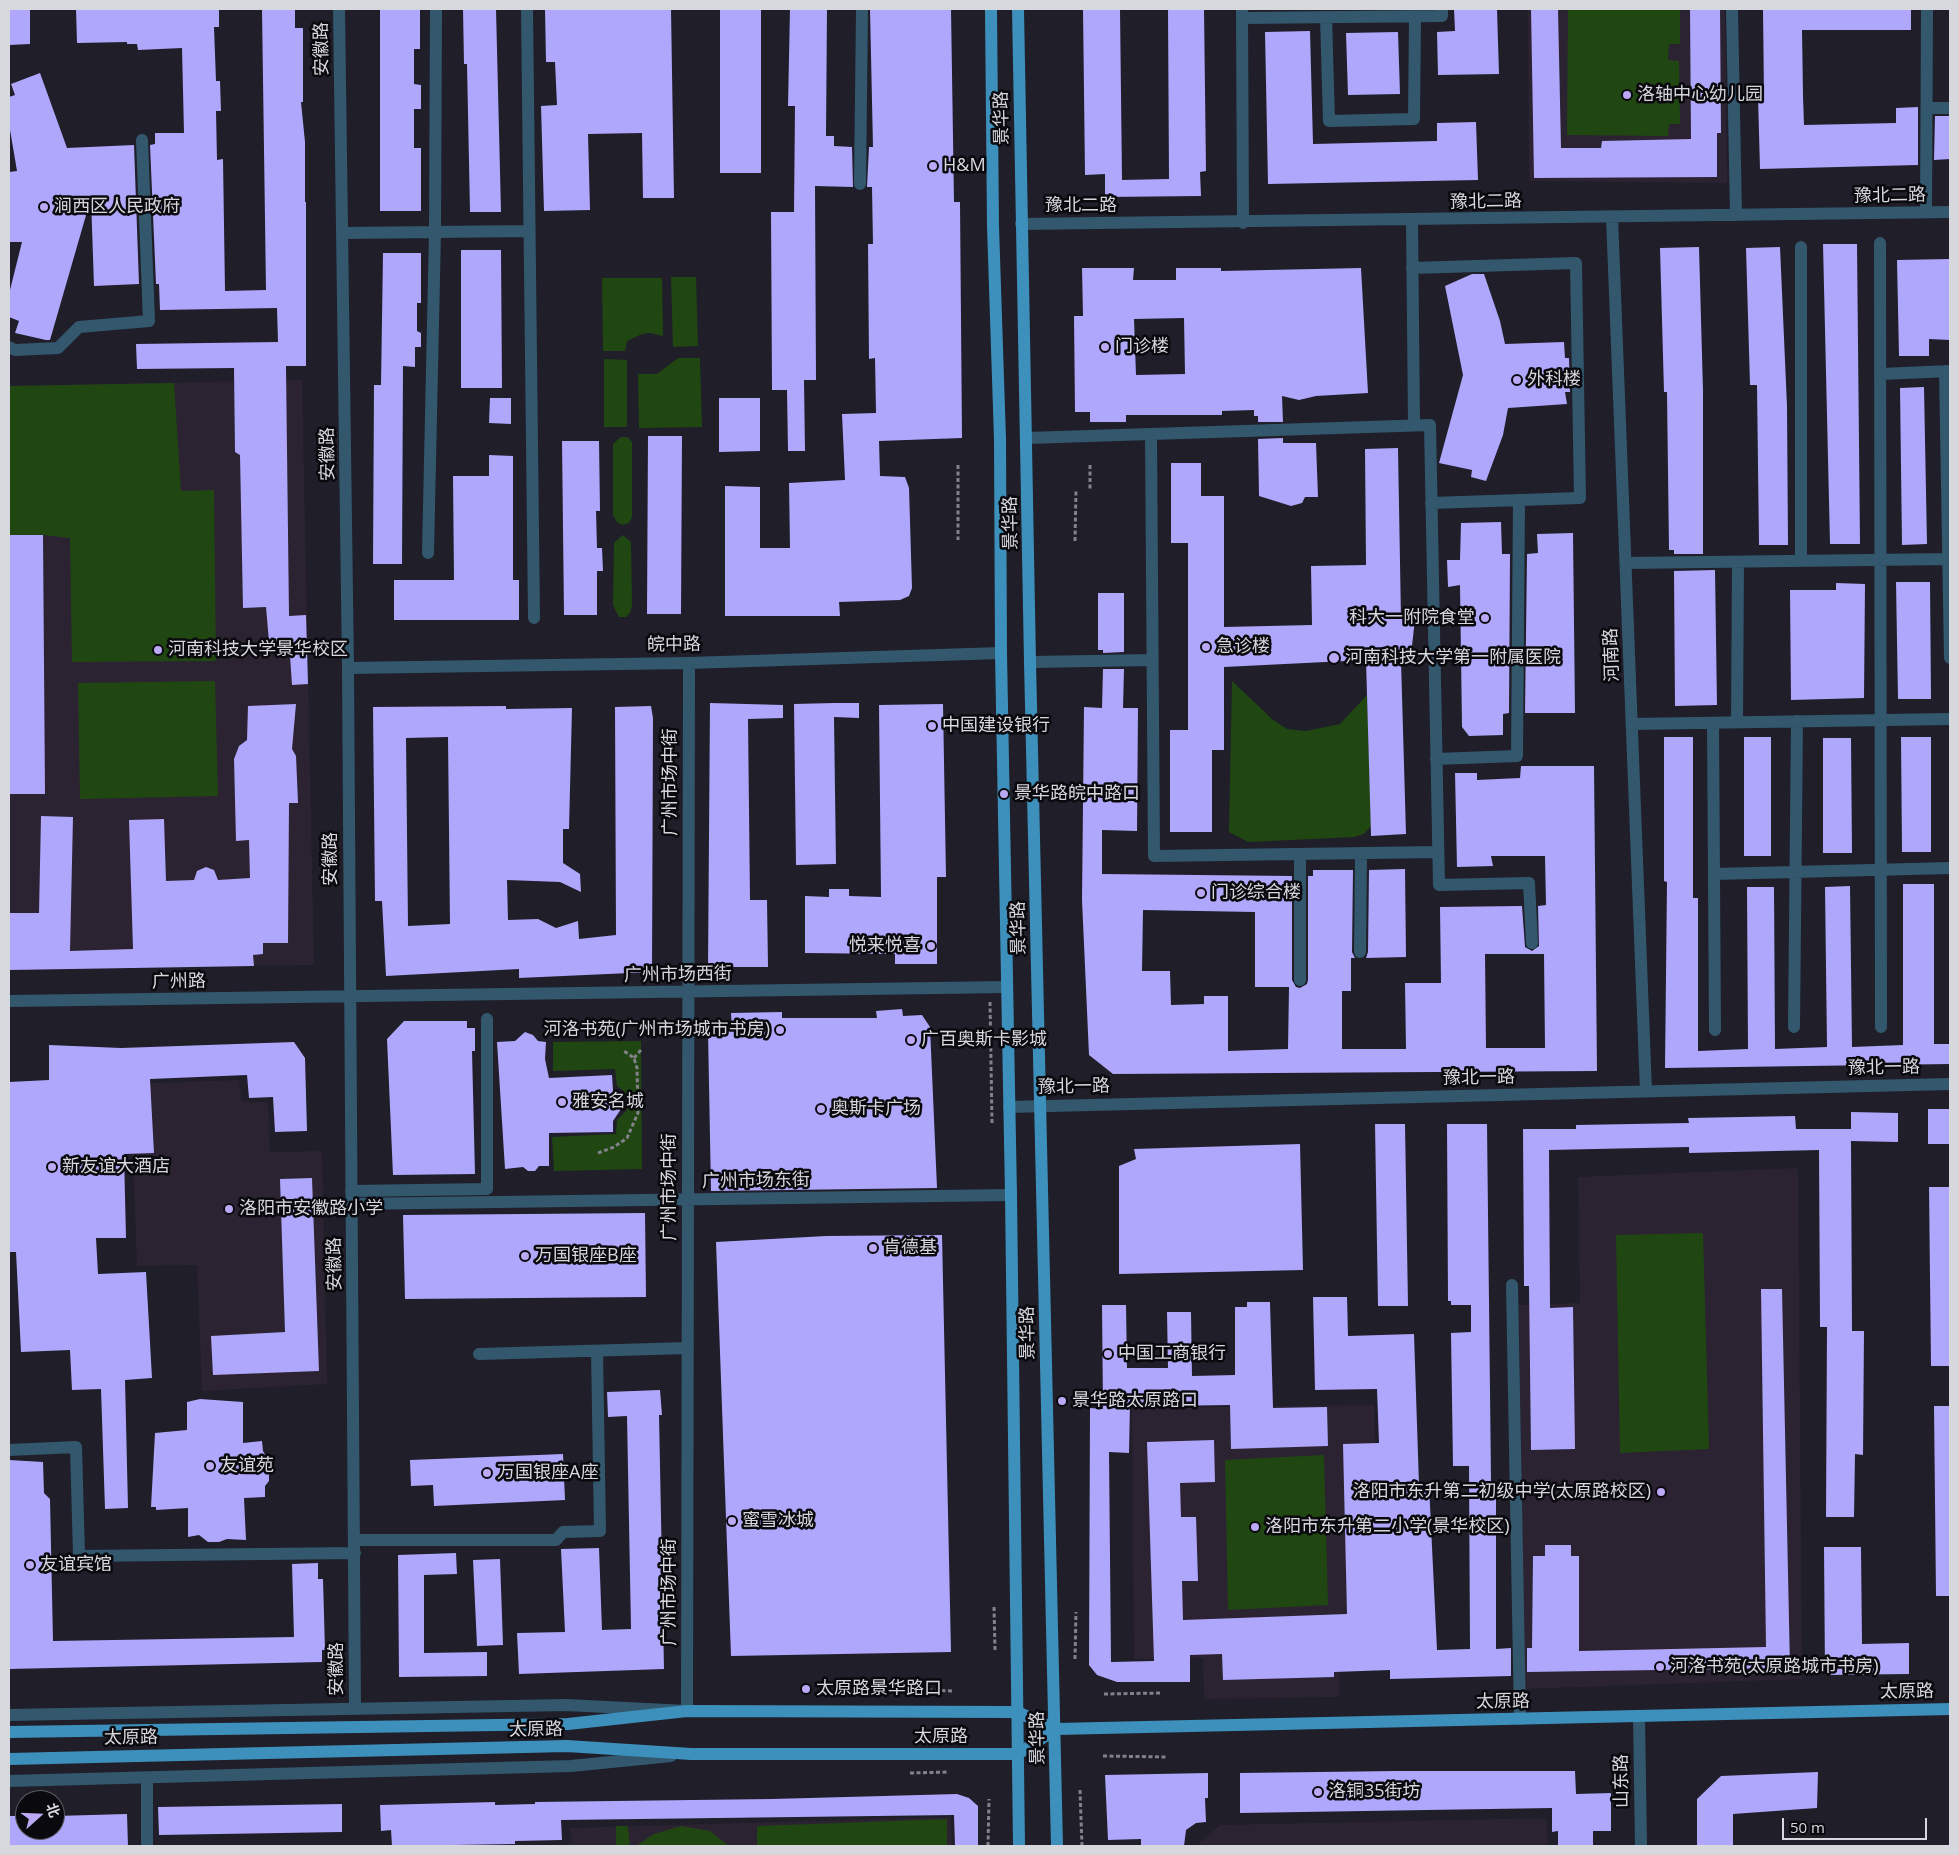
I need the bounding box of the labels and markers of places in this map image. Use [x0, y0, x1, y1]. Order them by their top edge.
place label: 洛轴中心幼儿园 [1637, 84, 1763, 106]
marker: 洛轴中心幼儿园 [1621, 89, 1633, 101]
place label: H&M [943, 155, 986, 177]
marker: H&M [927, 160, 939, 172]
place label: 涧西区人民政府 [54, 196, 180, 218]
marker: 涧西区人民政府 [38, 201, 50, 213]
place label: 门诊楼 [1115, 336, 1169, 358]
marker: 门诊楼 [1099, 341, 1111, 353]
place label: 外科楼 [1527, 369, 1581, 391]
marker: 外科楼 [1511, 374, 1523, 386]
place label: 科大一附院食堂 [1349, 607, 1475, 629]
marker: 科大一附院食堂 [1479, 612, 1491, 624]
place label: 急诊楼 [1216, 636, 1270, 658]
place label: 河南科技大学景华校区 [168, 639, 348, 661]
marker: 急诊楼 [1200, 641, 1212, 653]
marker: 河南科技大学景华校区 [152, 644, 164, 656]
place label: 河南科技大学第一附属医院 [1345, 647, 1561, 669]
marker: 河南科技大学第一附属医院 [1327, 651, 1341, 665]
place label: 中国建设银行 [942, 715, 1050, 737]
marker: 中国建设银行 [926, 720, 938, 732]
place label: 景华路皖中路口 [1014, 783, 1140, 805]
marker: 景华路皖中路口 [998, 788, 1010, 800]
place label: 门诊综合楼 [1211, 882, 1301, 904]
marker: 门诊综合楼 [1195, 887, 1207, 899]
place label: 悦来悦喜 [849, 935, 921, 957]
marker: 悦来悦喜 [925, 940, 937, 952]
place label: 河洛书苑(广州市场城市书房) [543, 1019, 770, 1041]
marker: 河洛书苑(广州市场城市书房) [774, 1024, 786, 1036]
place label: 广百奥斯卡影城 [921, 1029, 1047, 1051]
marker: 广百奥斯卡影城 [905, 1034, 917, 1046]
place label: 雅安名城 [572, 1091, 644, 1113]
marker: 雅安名城 [556, 1096, 568, 1108]
place label: 奥斯卡广场 [831, 1098, 921, 1120]
marker: 奥斯卡广场 [815, 1103, 827, 1115]
place label: 新友谊大酒店 [62, 1156, 170, 1178]
marker: 新友谊大酒店 [46, 1161, 58, 1173]
place label: 洛阳市安徽路小学 [239, 1198, 383, 1220]
marker: 洛阳市安徽路小学 [223, 1203, 235, 1215]
place label: 肯德基 [883, 1237, 937, 1259]
marker: 肯德基 [867, 1242, 879, 1254]
place label: 万国银座B座 [535, 1245, 637, 1267]
marker: 万国银座B座 [519, 1250, 531, 1262]
place label: 中国工商银行 [1118, 1343, 1226, 1365]
marker: 中国工商银行 [1102, 1348, 1114, 1360]
place label: 景华路太原路口 [1072, 1390, 1198, 1412]
marker: 景华路太原路口 [1056, 1395, 1068, 1407]
place label: 友谊苑 [220, 1455, 274, 1477]
marker: 友谊苑 [204, 1460, 216, 1472]
place label: 万国银座A座 [497, 1462, 598, 1484]
marker: 万国银座A座 [481, 1467, 493, 1479]
place label: 洛阳市东升第二初级中学(太原路校区) [1352, 1481, 1651, 1503]
marker: 洛阳市东升第二初级中学(太原路校区) [1655, 1486, 1667, 1498]
place label: 蜜雪冰城 [742, 1510, 814, 1532]
marker: 蜜雪冰城 [726, 1515, 738, 1527]
place label: 洛阳市东升第二小学(景华校区) [1265, 1516, 1510, 1538]
marker: 洛阳市东升第二小学(景华校区) [1249, 1521, 1261, 1533]
place label: 友谊宾馆 [40, 1554, 112, 1576]
marker: 友谊宾馆 [24, 1559, 36, 1571]
place label: 河洛书苑(太原路城市书房) [1670, 1656, 1879, 1678]
marker: 河洛书苑(太原路城市书房) [1654, 1661, 1666, 1673]
place label: 太原路景华路口 [816, 1678, 942, 1700]
marker: 太原路景华路口 [800, 1683, 812, 1695]
place label: 洛铜35街坊 [1328, 1781, 1421, 1803]
marker: 洛铜35街坊 [1312, 1786, 1324, 1798]

